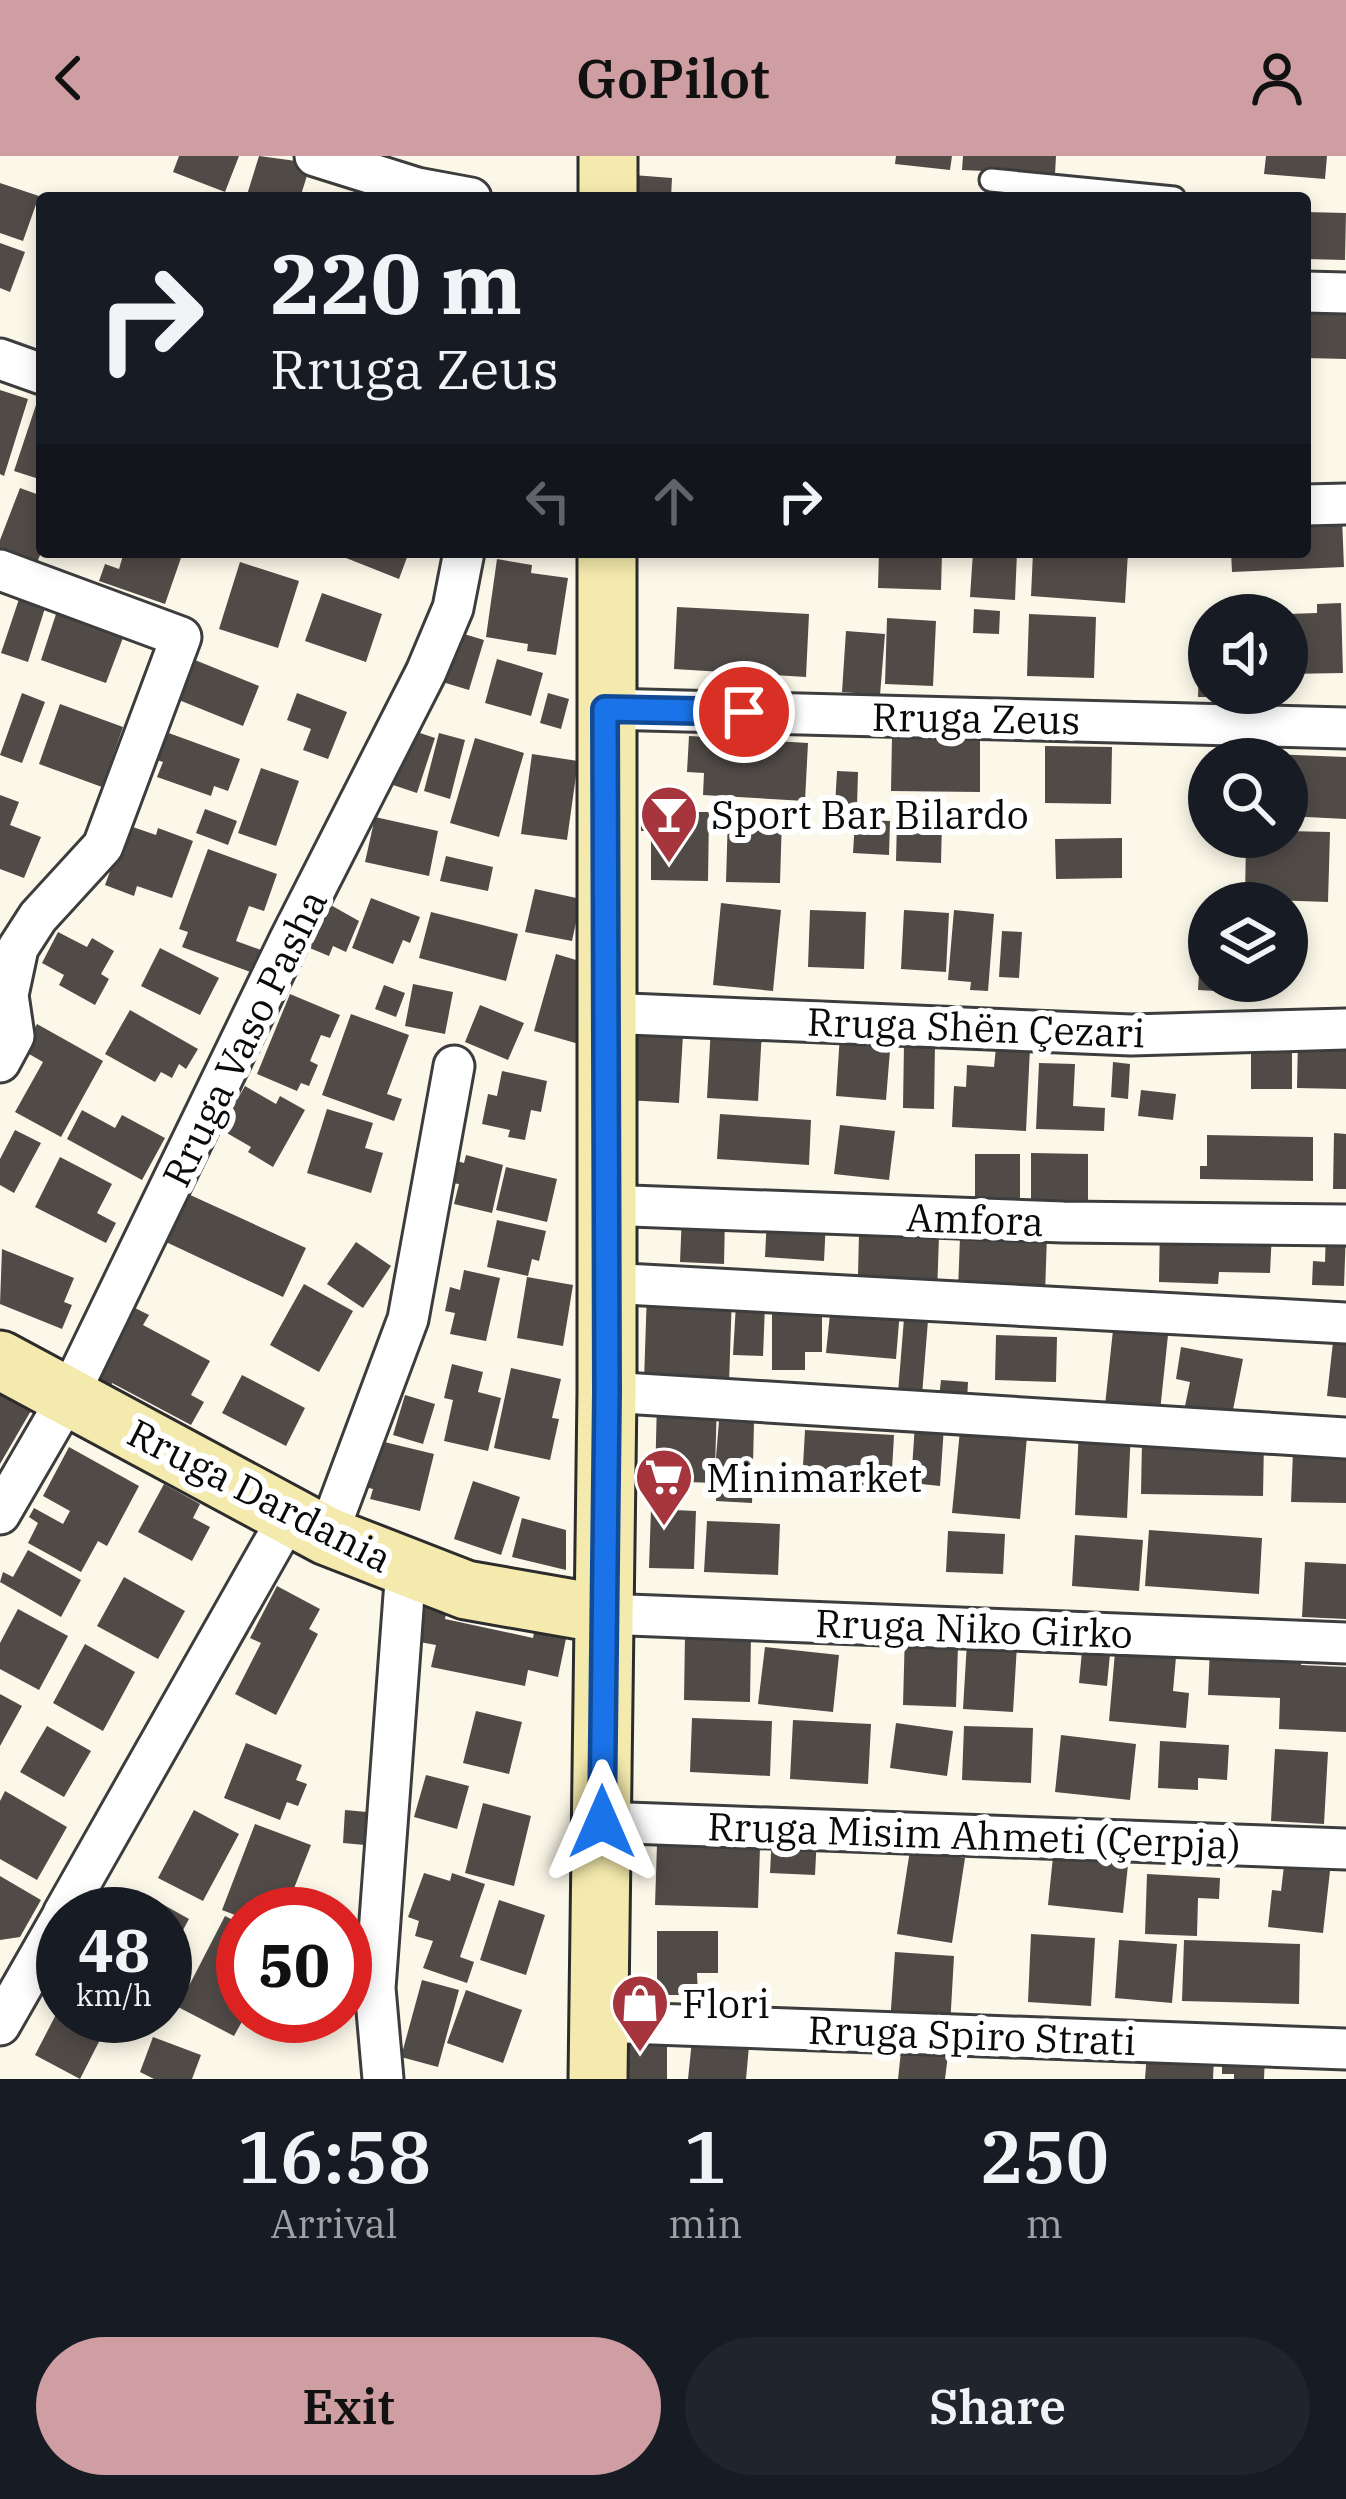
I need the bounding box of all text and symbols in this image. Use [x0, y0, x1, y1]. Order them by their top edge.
text: GoPilot [576, 43, 770, 113]
icon: back [36, 45, 102, 111]
icon: person [1244, 45, 1310, 111]
text: 220 m [270, 228, 522, 337]
icon: right [72, 240, 228, 396]
text: Rruga Zeus [270, 334, 559, 404]
icon: left [515, 468, 581, 534]
icon: ahead [641, 468, 707, 534]
icon: right [767, 468, 833, 534]
map controls [1188, 594, 1308, 1002]
button: sound [1188, 594, 1308, 714]
pin [693, 661, 795, 763]
icon: arrive [711, 679, 777, 745]
street label: Rruga Zeus [871, 691, 1081, 745]
button: search [1188, 738, 1308, 858]
bar icon: Sport Bar Bilardo [638, 783, 700, 865]
place label: Sport Bar Bilardo [711, 789, 1029, 840]
street label: Rruga Vaso Pasha [150, 881, 338, 1195]
button: layers [1188, 882, 1308, 1002]
street label: Rruga Shën Çezari [806, 996, 1146, 1058]
street label: Amfora [905, 1191, 1045, 1247]
street label: Rruga Dardania [119, 1407, 401, 1583]
supermarket icon: Minimarket [633, 1446, 695, 1528]
place label: Minimarket [706, 1452, 922, 1503]
street label: Rruga Niko Girko [814, 1597, 1134, 1659]
position arrow [539, 1759, 665, 1885]
street label: Rruga Misim Ahmeti (Çerpja) [707, 1800, 1241, 1870]
speed limit sign: 50 [216, 1887, 372, 2043]
text: 48 [78, 1910, 150, 1989]
shop icon: Flori [609, 1972, 671, 2054]
text: km/h [76, 1975, 152, 2014]
place label: Flori [682, 1978, 770, 2029]
street label: Rruga Spiro Strati [807, 2004, 1137, 2066]
text: 16:58 [237, 2109, 431, 2203]
text: 1 [684, 2109, 727, 2203]
text: 250 [979, 2109, 1109, 2203]
text: Arrival [271, 2198, 398, 2249]
text: min [668, 2198, 743, 2249]
text: m [1026, 2198, 1063, 2249]
button: Exit [36, 2337, 661, 2475]
button: Share [685, 2337, 1310, 2475]

